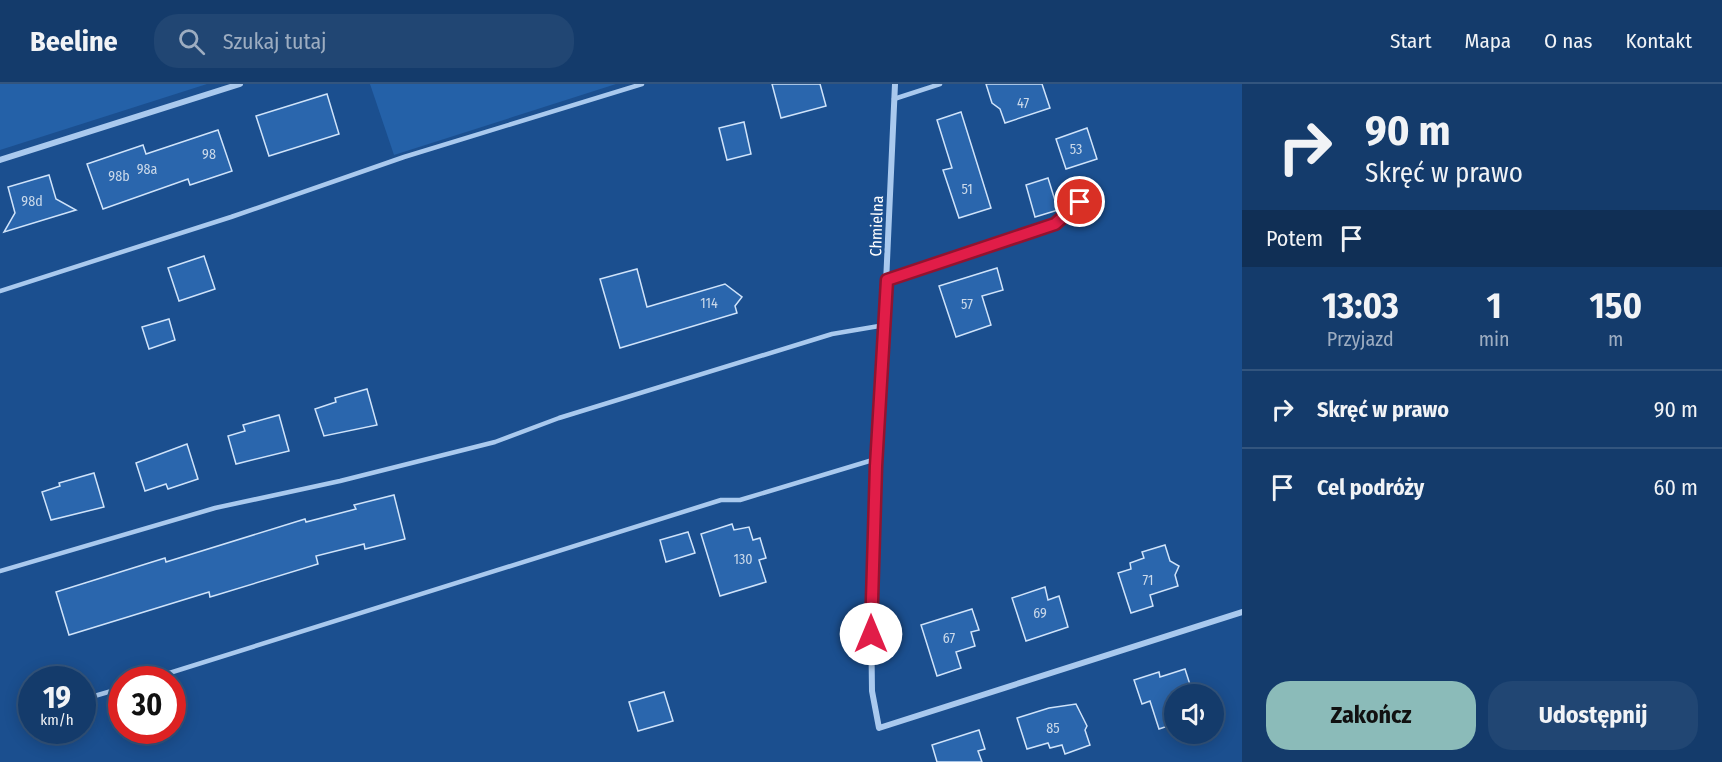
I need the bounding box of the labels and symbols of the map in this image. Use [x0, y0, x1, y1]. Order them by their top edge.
house number: 47 [1017, 95, 1029, 112]
house number: 53 [1070, 141, 1082, 158]
house number: 98 [202, 146, 216, 163]
house number: 98a [137, 161, 157, 178]
house number: 98b [108, 168, 130, 185]
pin [1054, 176, 1105, 227]
house number: 51 [961, 181, 973, 198]
house number: 98d [21, 193, 43, 210]
street label: Chmielna [866, 195, 887, 257]
house number: 114 [700, 295, 718, 312]
house number: 57 [961, 296, 973, 313]
house number: 130 [733, 551, 753, 568]
house number: 71 [1143, 572, 1153, 589]
position arrow [839, 602, 903, 666]
house number: 69 [1033, 605, 1047, 622]
house number: 67 [943, 630, 955, 647]
speed limit sign: 30 [108, 666, 186, 744]
house number: 85 [1046, 720, 1060, 737]

